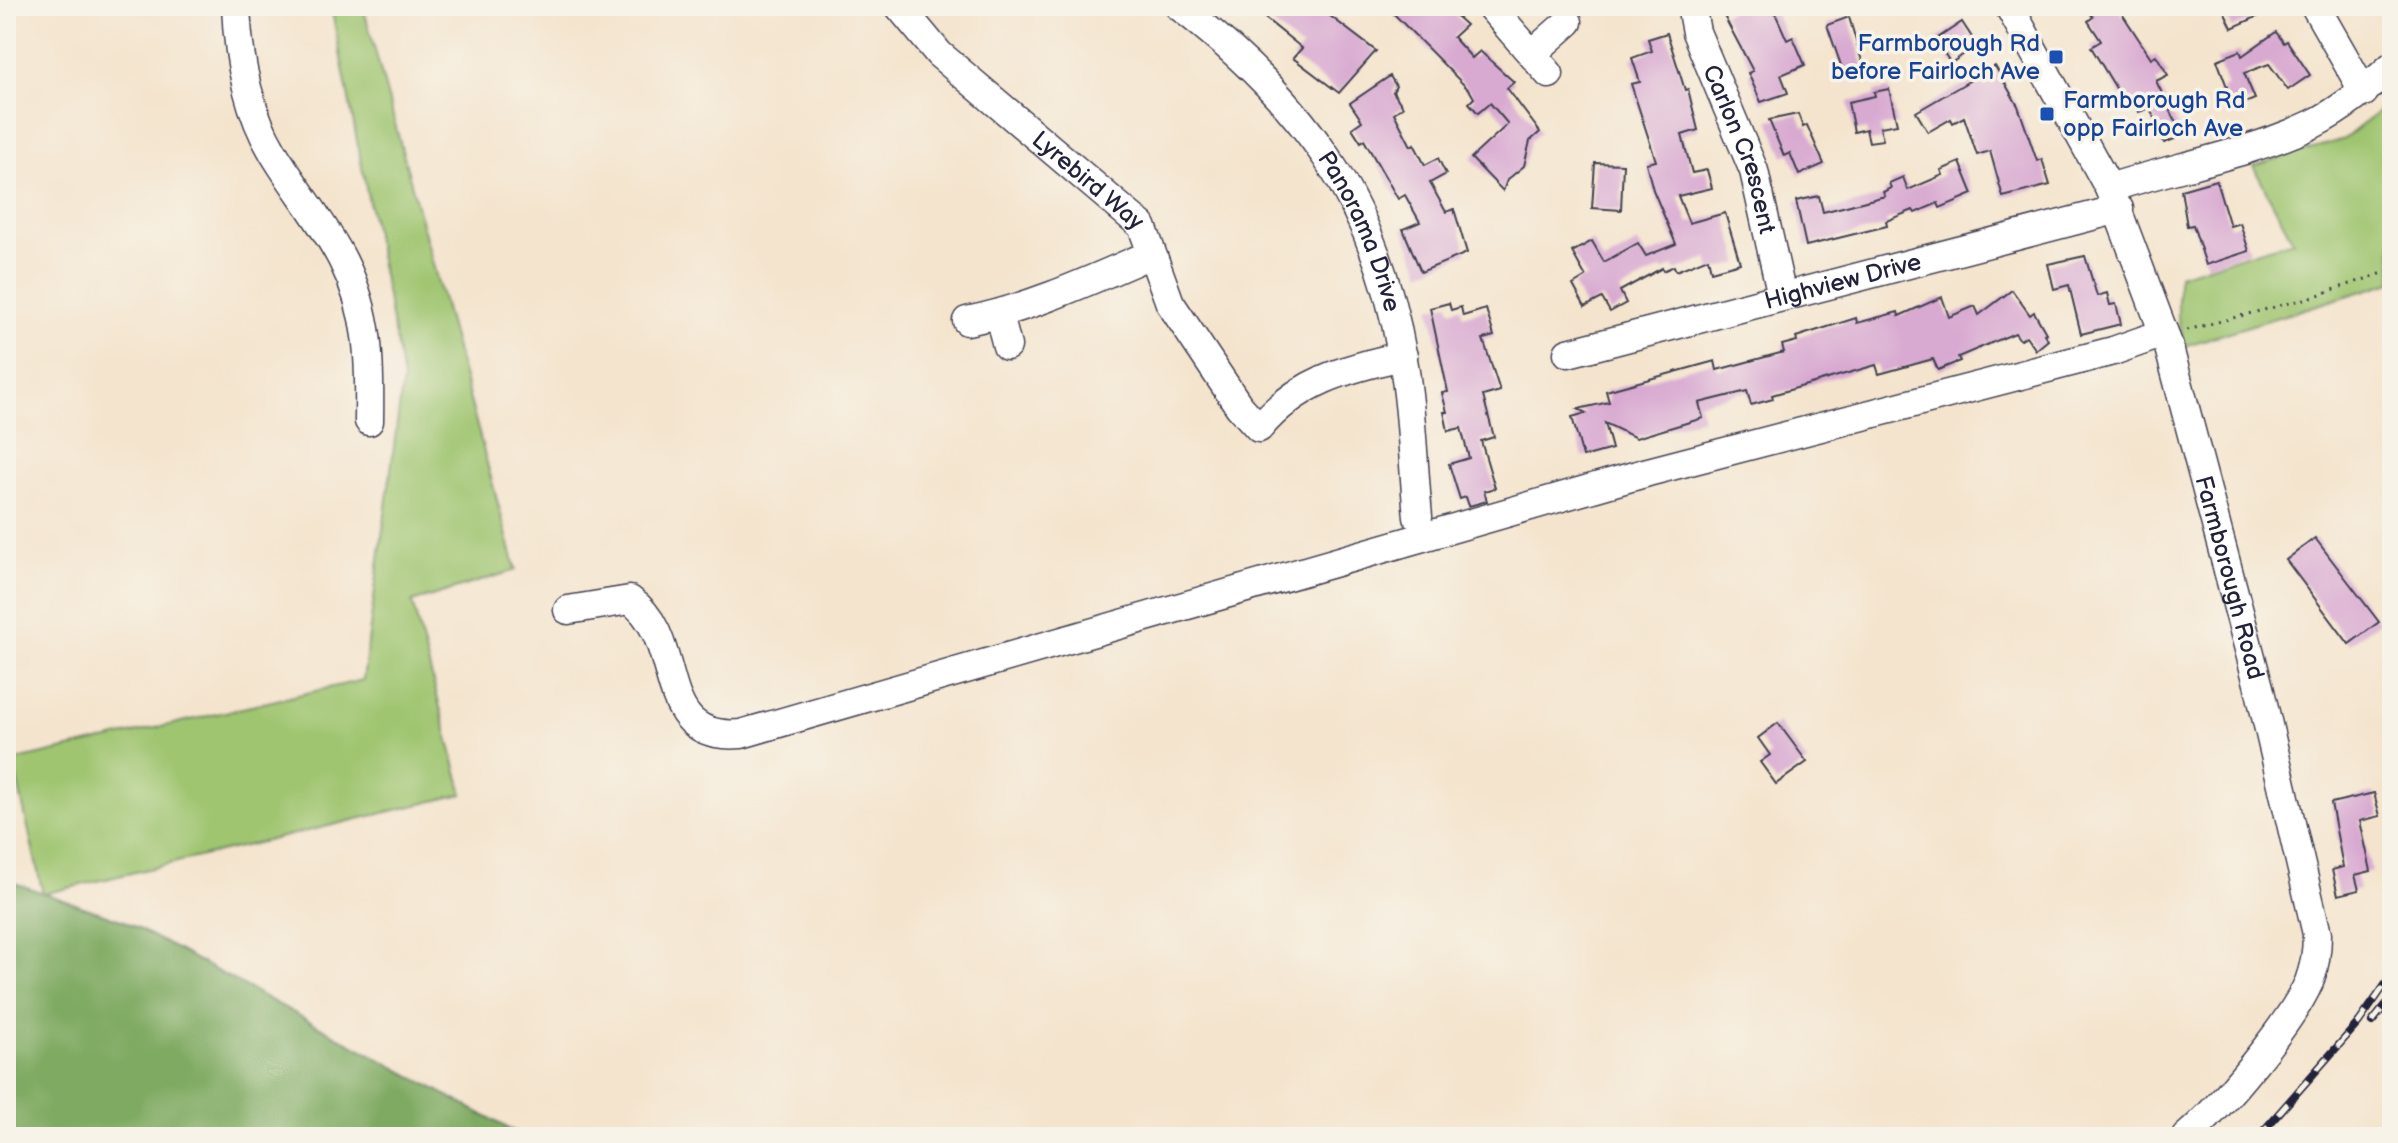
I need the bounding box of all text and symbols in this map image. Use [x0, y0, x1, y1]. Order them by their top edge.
place label: Farmborough Rd before Fairloch Ave [1831, 29, 2040, 86]
marker: Farmborough Rd before Fairloch Ave [2047, 48, 2065, 66]
street label: Carlon Crescent [1696, 61, 1782, 237]
place label: Farmborough Rd opp Fairloch Ave [2063, 86, 2245, 143]
marker: Farmborough Rd opp Fairloch Ave [2038, 105, 2056, 123]
street label: Lyrebird Way [1026, 125, 1150, 236]
street label: Panorama Drive [1311, 146, 1407, 315]
street label: Highview Drive [1761, 247, 1924, 316]
street label: Farmborough Road [2189, 473, 2270, 683]

